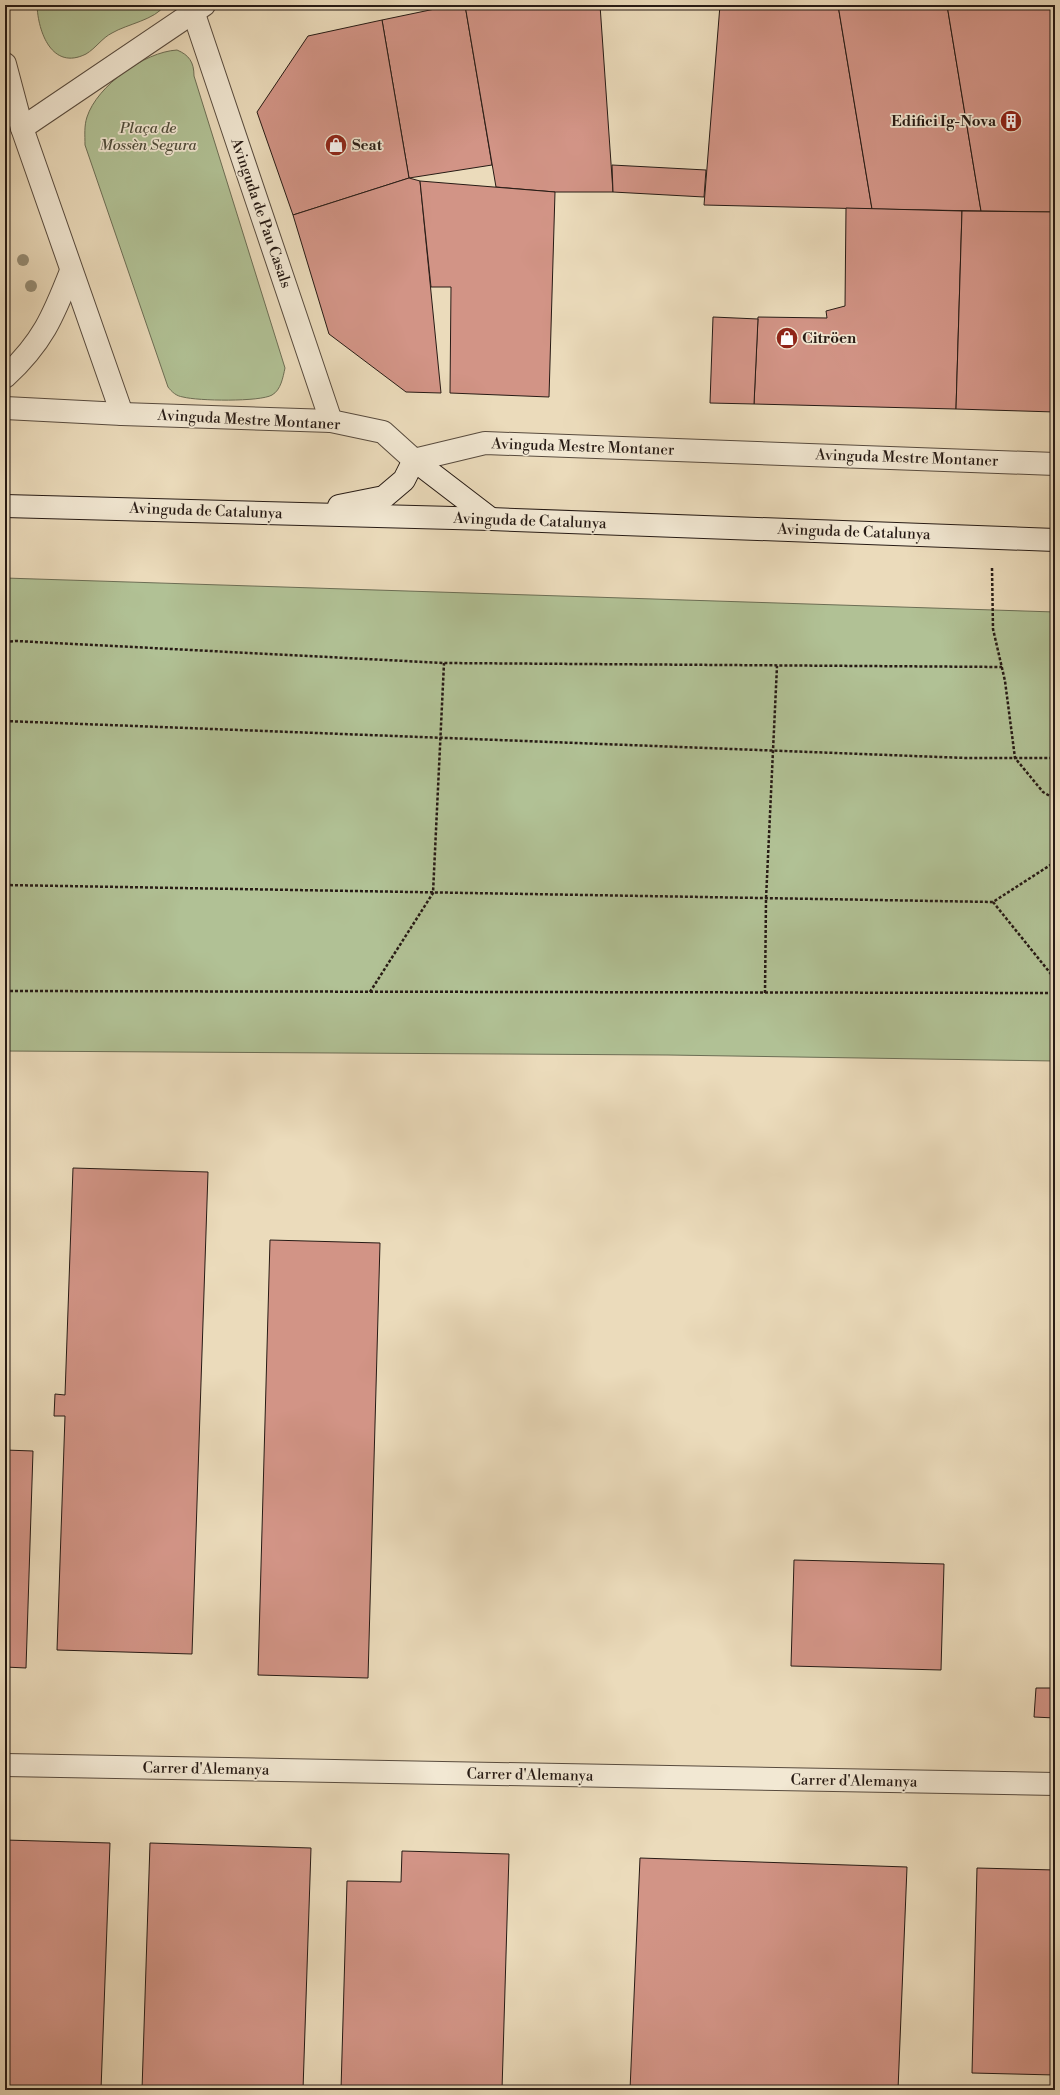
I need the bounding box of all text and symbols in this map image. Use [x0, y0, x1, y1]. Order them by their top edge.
building icon: Edifici Ig-Nova [998, 108, 1024, 134]
place label: Edifici Ig-Nova [891, 112, 997, 131]
park label: Plaça de Mossèn Segura [99, 119, 197, 155]
shop icon: Seat [323, 132, 349, 158]
street label: Avinguda de Pau Casals [226, 135, 296, 291]
place label: Seat [352, 136, 383, 155]
shop icon: Citröen [774, 325, 800, 351]
place label: Citröen [802, 329, 857, 348]
street label: Avinguda Mestre Montaner [156, 406, 341, 434]
street label: Avinguda Mestre Montaner [490, 434, 675, 460]
street label: Avinguda Mestre Montaner [814, 445, 999, 471]
street label: Avinguda de Catalunya [128, 499, 283, 523]
street label: Avinguda de Catalunya [452, 509, 607, 533]
street label: Avinguda de Catalunya [776, 520, 931, 544]
street label: Carrer d'Alemanya [142, 1758, 270, 1780]
street label: Carrer d'Alemanya [466, 1764, 594, 1786]
street label: Carrer d'Alemanya [790, 1770, 918, 1792]

